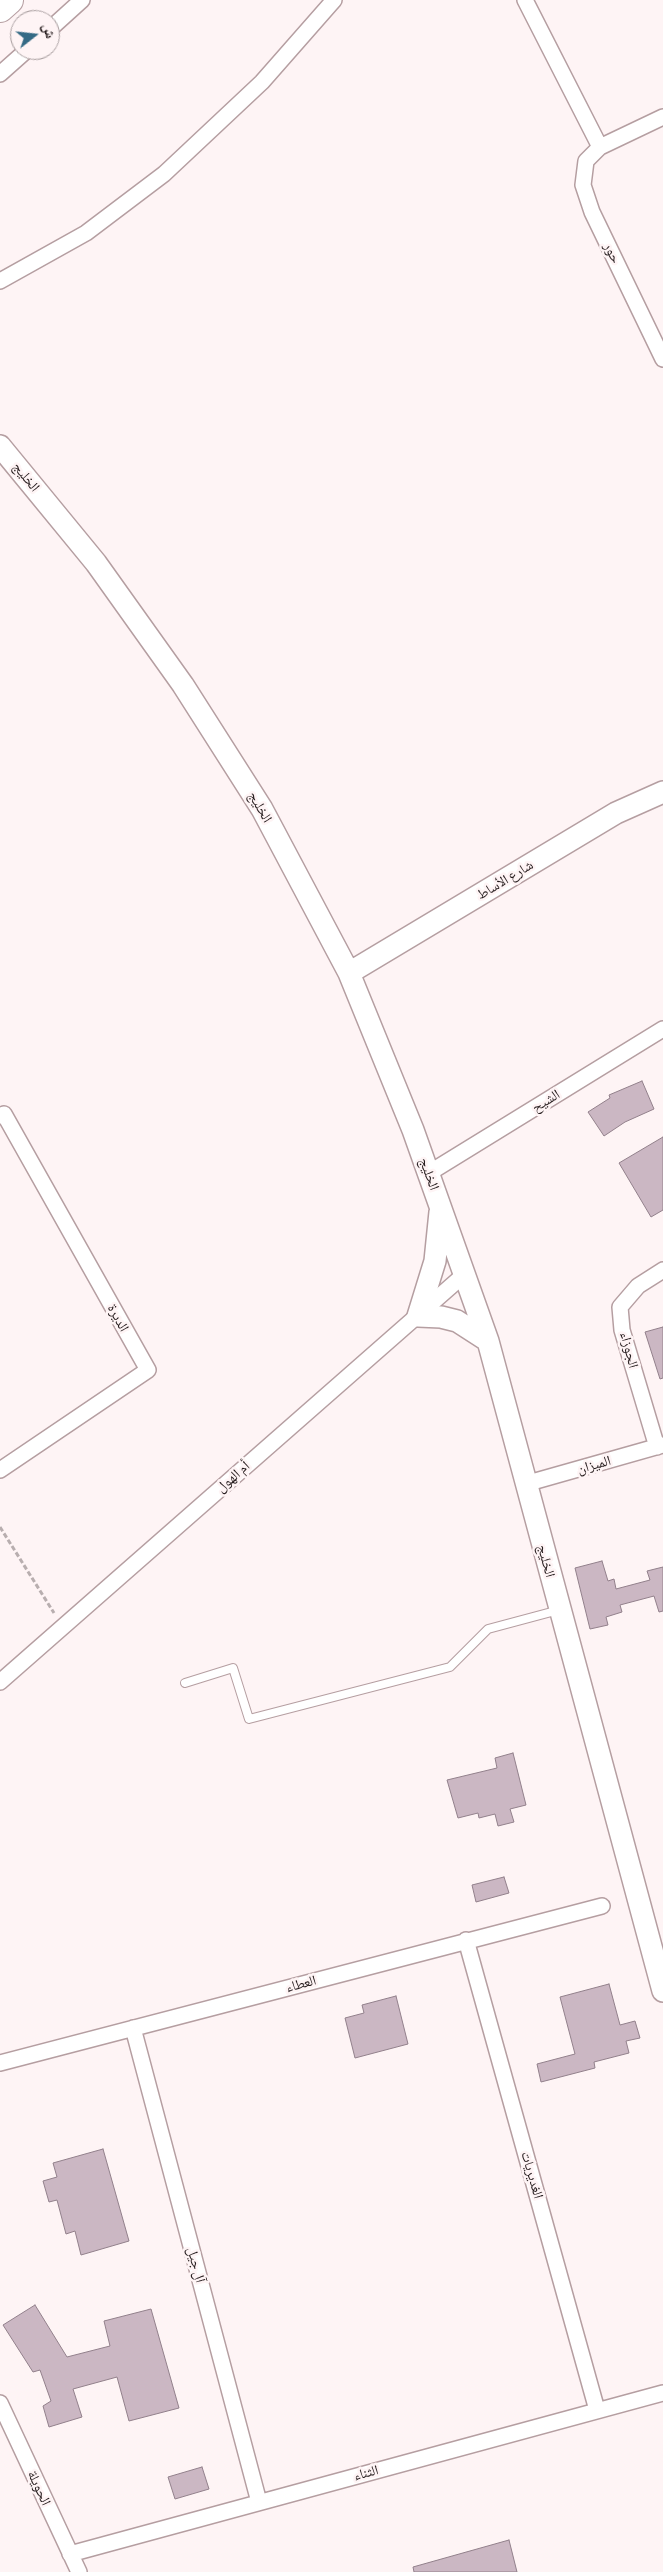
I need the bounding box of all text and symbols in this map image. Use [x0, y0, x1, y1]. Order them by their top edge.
north arrow [10, 10, 60, 60]
text: ش [40, 22, 57, 40]
street label: حور [600, 240, 624, 266]
street label: الخليج [9, 459, 43, 495]
street label: الخليج [244, 788, 276, 826]
street label: شارع الأساط [474, 857, 536, 903]
street label: الشيح [529, 1086, 563, 1116]
street label: الخليج [415, 1155, 443, 1193]
street label: الديرة [104, 1301, 132, 1335]
street label: الجوزاء [616, 1330, 642, 1370]
street label: الميزان [575, 1452, 613, 1478]
street label: أم الهول [213, 1458, 253, 1496]
street label: الخليج [534, 1543, 558, 1579]
street label: العطاء [284, 1972, 318, 1996]
street label: الغديريات [517, 2149, 547, 2201]
street label: آل جيل [183, 2245, 209, 2285]
street label: الثناء [352, 2462, 380, 2484]
street label: الحويلة [24, 2468, 54, 2508]

